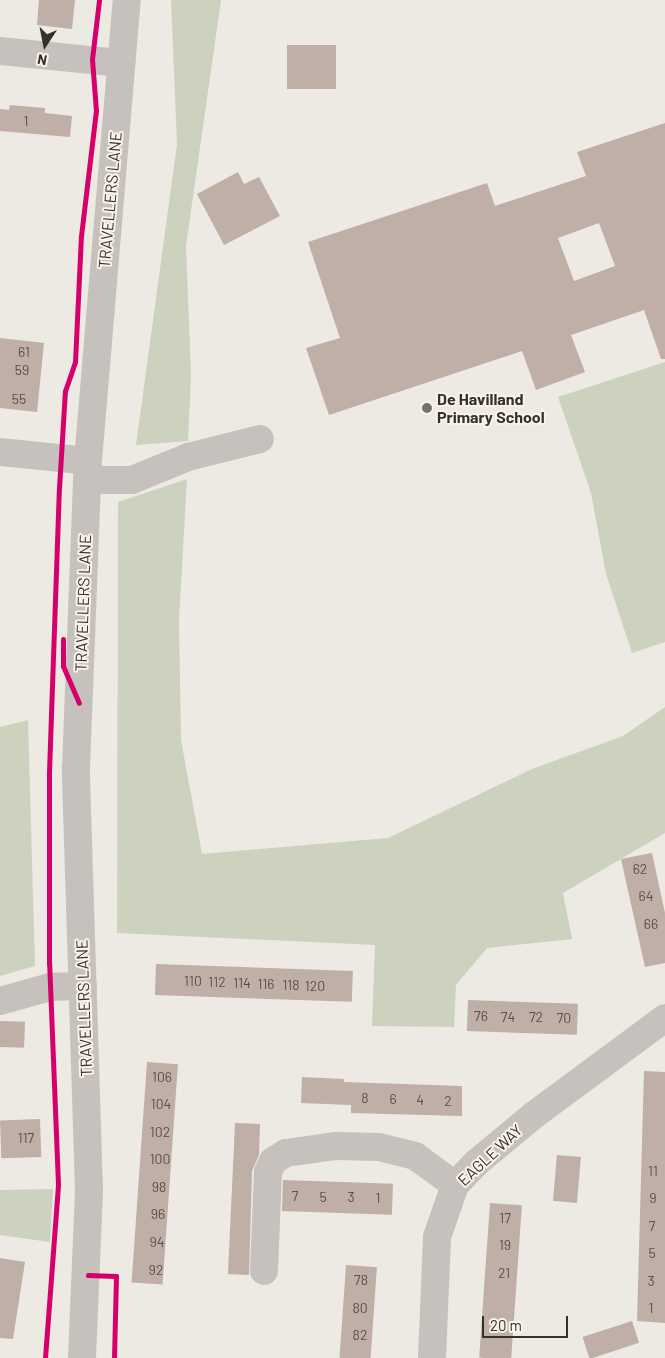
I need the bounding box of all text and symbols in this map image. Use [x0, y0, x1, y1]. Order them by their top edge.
north arrow [20, 20, 70, 70]
text: N [36, 51, 48, 69]
house number: 1 [24, 113, 28, 129]
street label: TRAVELLERS LANE [94, 131, 126, 269]
house number: 61 [18, 344, 30, 360]
house number: 59 [15, 362, 29, 378]
place label: De Havilland Primary School [437, 389, 545, 427]
house number: 55 [12, 391, 26, 407]
marker: De Havilland Primary School [421, 402, 433, 414]
street label: TRAVELLERS LANE [71, 534, 95, 672]
house number: 62 [633, 861, 647, 877]
house number: 64 [639, 888, 653, 904]
house number: 66 [644, 916, 658, 932]
street label: TRAVELLERS LANE [72, 939, 96, 1077]
house number: 110 [184, 973, 202, 989]
house number: 112 [208, 974, 226, 990]
house number: 114 [233, 975, 251, 991]
house number: 116 [257, 976, 275, 992]
house number: 118 [282, 977, 300, 993]
house number: 120 [305, 978, 325, 994]
house number: 76 [474, 1008, 488, 1024]
house number: 74 [501, 1009, 515, 1025]
house number: 72 [529, 1009, 543, 1025]
house number: 70 [557, 1010, 571, 1026]
house number: 106 [152, 1069, 172, 1085]
house number: 8 [361, 1090, 369, 1106]
house number: 6 [389, 1091, 397, 1107]
house number: 4 [416, 1092, 424, 1108]
house number: 2 [444, 1093, 452, 1109]
house number: 104 [151, 1096, 171, 1112]
street label: EAGLE WAY [454, 1120, 526, 1190]
house number: 102 [150, 1124, 170, 1140]
house number: 117 [18, 1130, 34, 1146]
house number: 100 [150, 1151, 170, 1167]
house number: 11 [648, 1163, 658, 1179]
house number: 98 [152, 1179, 166, 1195]
house number: 7 [292, 1188, 298, 1204]
house number: 5 [319, 1189, 327, 1205]
house number: 3 [347, 1189, 355, 1205]
house number: 1 [376, 1190, 380, 1206]
house number: 9 [649, 1190, 657, 1206]
house number: 96 [151, 1206, 165, 1222]
house number: 17 [499, 1210, 511, 1226]
house number: 7 [649, 1218, 655, 1234]
house number: 94 [149, 1234, 165, 1250]
house number: 19 [499, 1237, 511, 1253]
house number: 5 [648, 1245, 656, 1261]
house number: 92 [149, 1262, 163, 1278]
house number: 21 [498, 1265, 510, 1281]
house number: 78 [354, 1272, 368, 1288]
house number: 3 [647, 1273, 655, 1289]
house number: 80 [352, 1300, 368, 1316]
house number: 1 [649, 1300, 653, 1316]
scale bar [485, 1306, 571, 1338]
text: 20 m [490, 1316, 522, 1334]
house number: 82 [353, 1327, 367, 1343]

